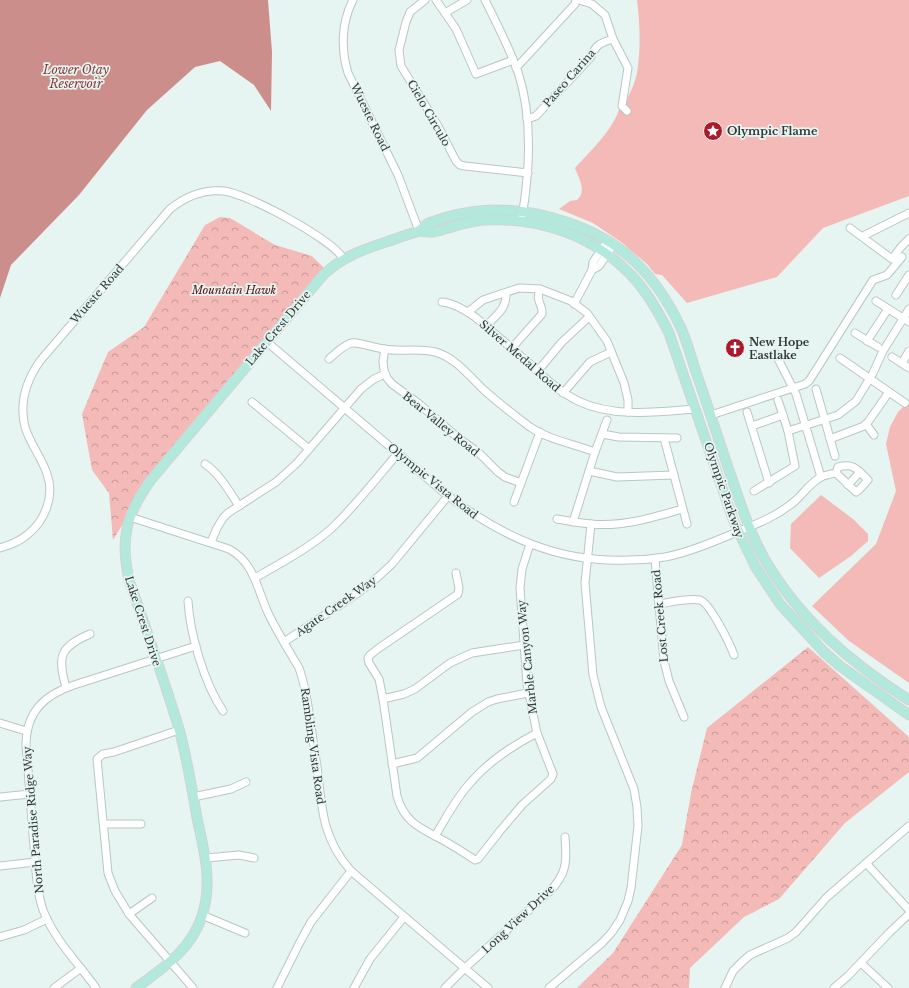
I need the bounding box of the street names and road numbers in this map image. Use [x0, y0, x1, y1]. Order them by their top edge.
street label: Paseo Carina [540, 45, 599, 110]
street label: Cielo Circulo [404, 77, 454, 149]
street label: Wueste Road [347, 80, 393, 154]
street label: Wueste Road [67, 261, 127, 327]
street label: Lake Crest Drive [242, 288, 314, 368]
street label: Silver Medal Road [477, 317, 564, 395]
street label: Bear Valley Road [400, 389, 483, 460]
street label: Olympic Vista Road [385, 440, 481, 522]
street label: Olympic Parkway [701, 440, 747, 540]
street label: Lost Creek Road [649, 568, 671, 663]
street label: Agate Creek Way [292, 573, 379, 640]
street label: Lake Crest Drive [122, 574, 164, 668]
street label: Marble Canyon Way [514, 599, 540, 715]
street label: Rambling Vista Road [298, 687, 328, 806]
street label: North Paradise Ridge Way [20, 746, 46, 894]
street label: Long View Drive [479, 882, 557, 956]

